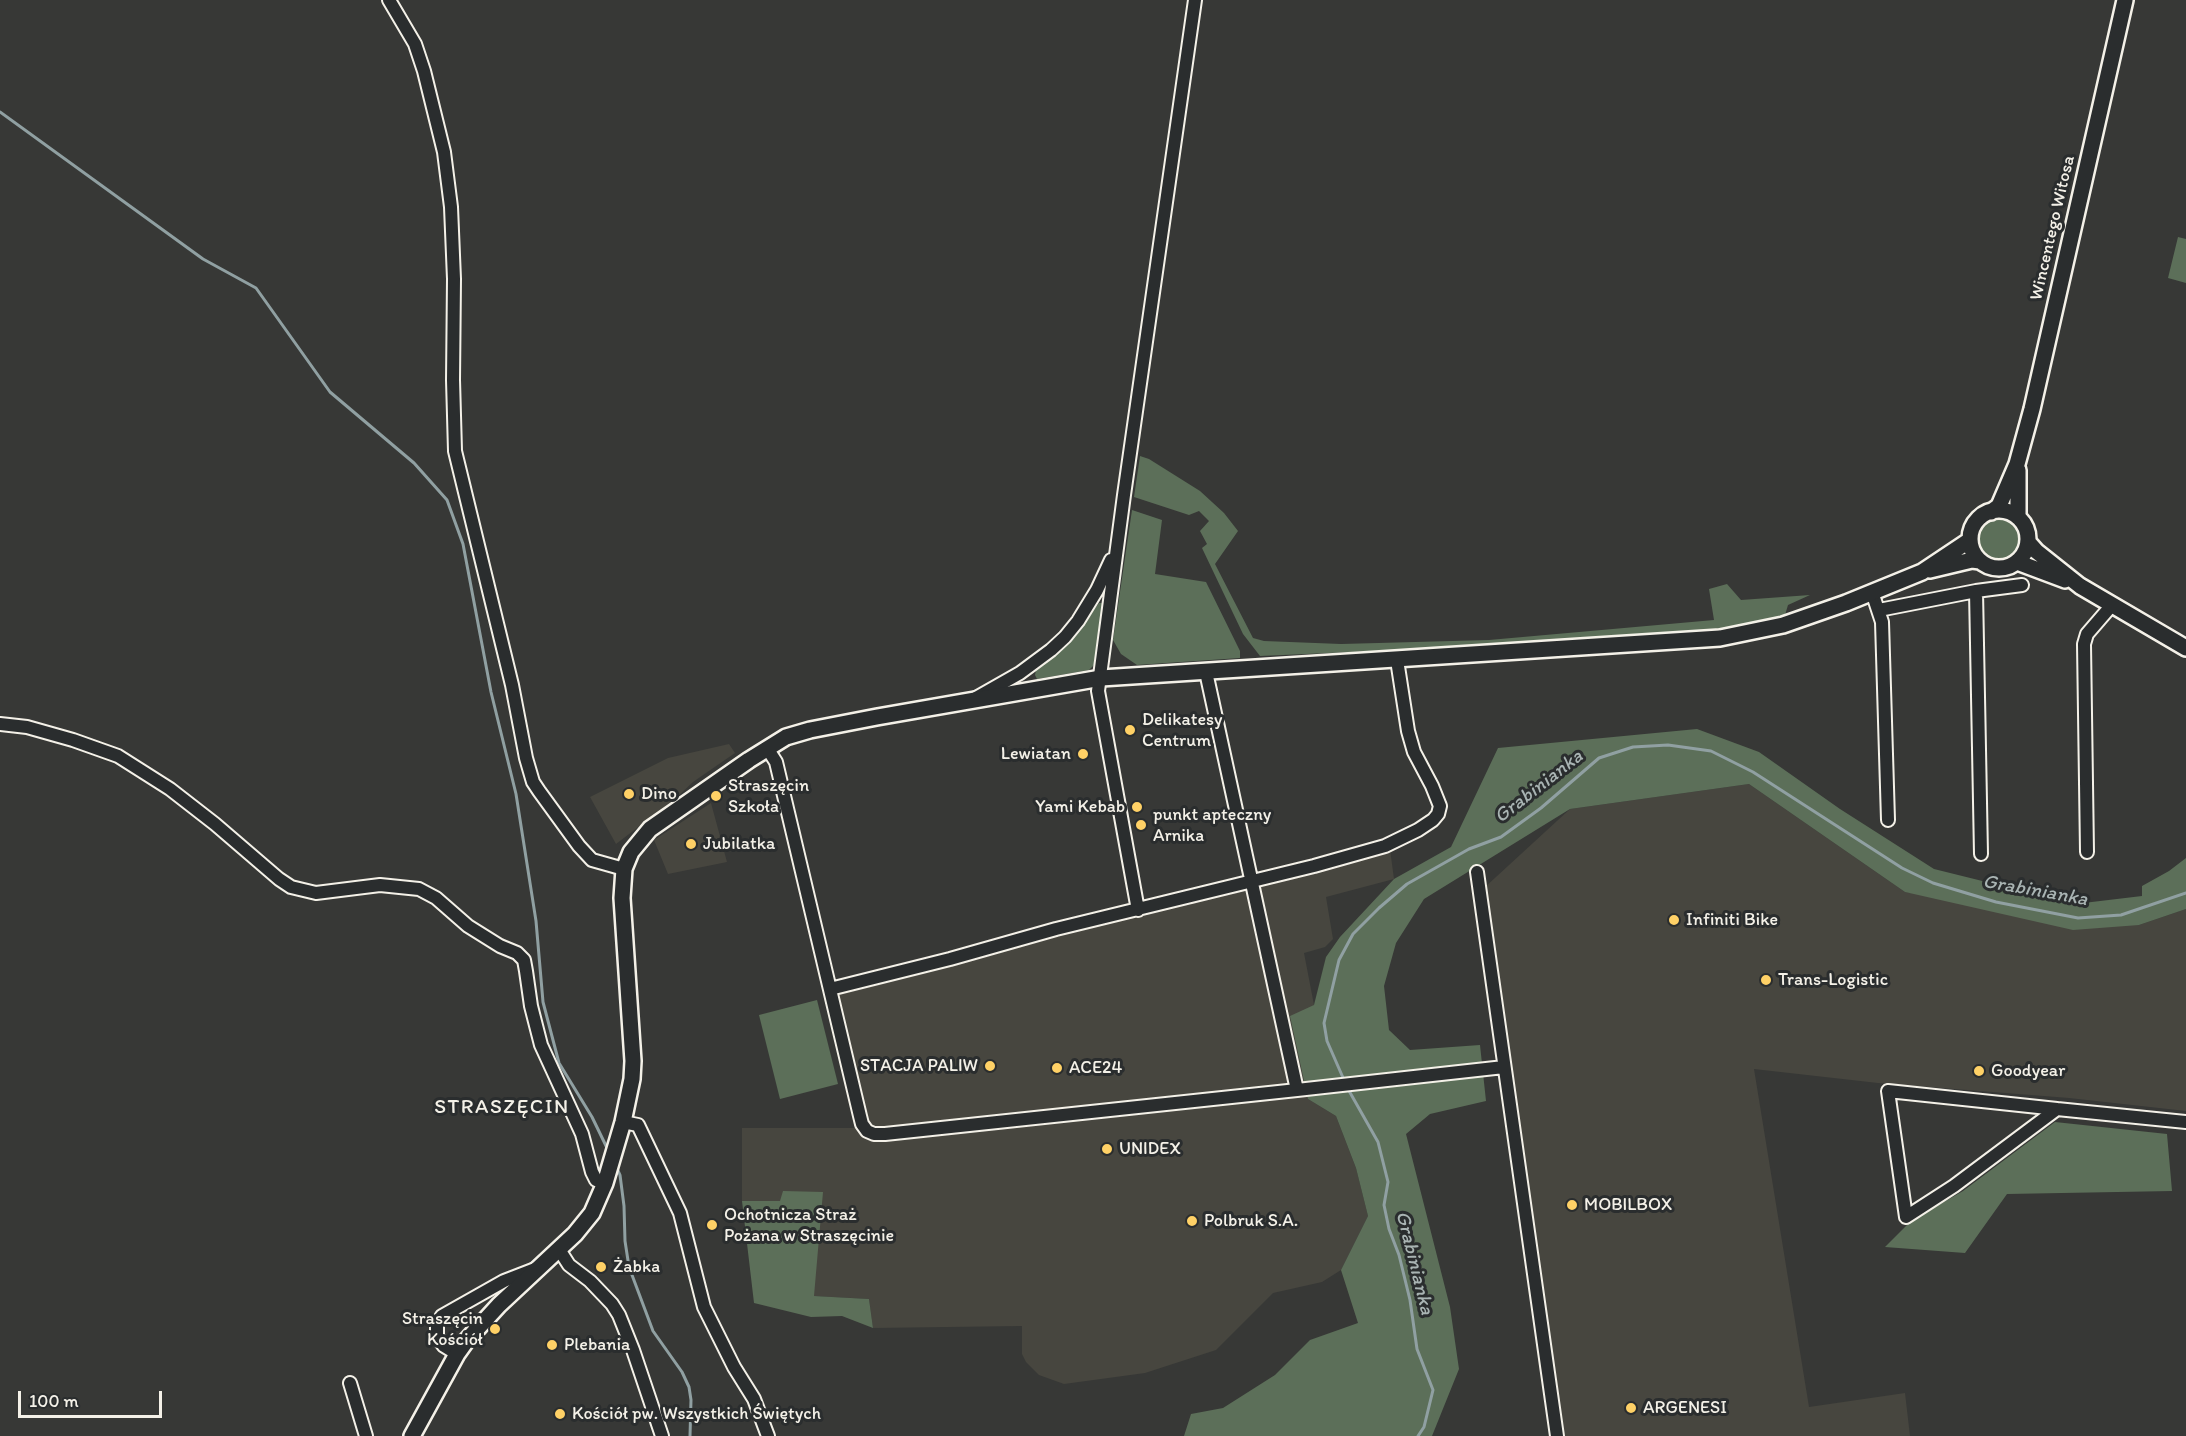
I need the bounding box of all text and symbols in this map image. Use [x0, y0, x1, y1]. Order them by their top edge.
street label: Wincentego Witosa [2026, 153, 2080, 303]
place label: Delikatesy Centrum [1142, 709, 1223, 752]
marker: Delikatesy Centrum [1123, 723, 1137, 737]
place label: Lewiatan [1001, 743, 1071, 765]
water label: Grabinianka [1490, 745, 1588, 829]
marker: Lewiatan [1076, 747, 1090, 761]
place label: Straszęcin Szkoła [728, 775, 809, 818]
place label: Dino [641, 783, 677, 805]
marker: Dino [622, 787, 636, 801]
marker: Straszęcin Szkoła [709, 789, 723, 803]
place label: Yami Kebab [1035, 796, 1125, 818]
marker: Yami Kebab [1130, 800, 1144, 814]
place label: punkt apteczny Arnika [1153, 804, 1271, 846]
marker: punkt apteczny Arnika [1134, 818, 1148, 832]
place label: Jubilatka [703, 833, 775, 855]
marker: Jubilatka [684, 837, 698, 851]
water label: Grabinianka [1981, 870, 2089, 912]
place label: Infiniti Bike [1686, 909, 1778, 931]
marker: Infiniti Bike [1667, 913, 1681, 927]
place label: Trans-Logistic [1778, 969, 1888, 991]
marker: Trans-Logistic [1759, 973, 1773, 987]
place label: STACJA PALIW [860, 1055, 978, 1077]
place label: ACE24 [1069, 1057, 1122, 1079]
marker: STACJA PALIW [983, 1059, 997, 1073]
place label: Goodyear [1991, 1060, 2065, 1082]
marker: ACE24 [1050, 1061, 1064, 1075]
marker: Goodyear [1972, 1064, 1986, 1078]
district label: STRASZĘCIN [435, 1095, 569, 1121]
place label: UNIDEX [1119, 1138, 1181, 1160]
marker: UNIDEX [1100, 1142, 1114, 1156]
place label: MOBILBOX [1584, 1194, 1672, 1216]
marker: MOBILBOX [1565, 1198, 1579, 1212]
place label: Ochotnicza Straż Pożana w Straszęcinie [724, 1204, 894, 1246]
water label: Grabinianka [1390, 1209, 1438, 1317]
place label: Polbruk S.A. [1204, 1210, 1298, 1232]
marker: Polbruk S.A. [1185, 1214, 1199, 1228]
marker: Ochotnicza Straż Pożana w Straszęcinie [705, 1218, 719, 1232]
place label: Żabka [613, 1256, 660, 1278]
marker: Żabka [594, 1260, 608, 1274]
place label: Straszęcin Kościół [402, 1308, 483, 1350]
marker: Straszęcin Kościół [488, 1322, 502, 1336]
place label: Plebania [564, 1334, 630, 1356]
marker: Plebania [545, 1338, 559, 1352]
scale bar [21, 1379, 165, 1417]
text: 100 m [29, 1390, 79, 1412]
place label: ARGENESI [1643, 1397, 1727, 1419]
marker: ARGENESI [1624, 1401, 1638, 1415]
place label: Kościół pw. Wszystkich Świętych [572, 1403, 821, 1425]
marker: Kościół pw. Wszystkich Świętych [553, 1407, 567, 1421]

